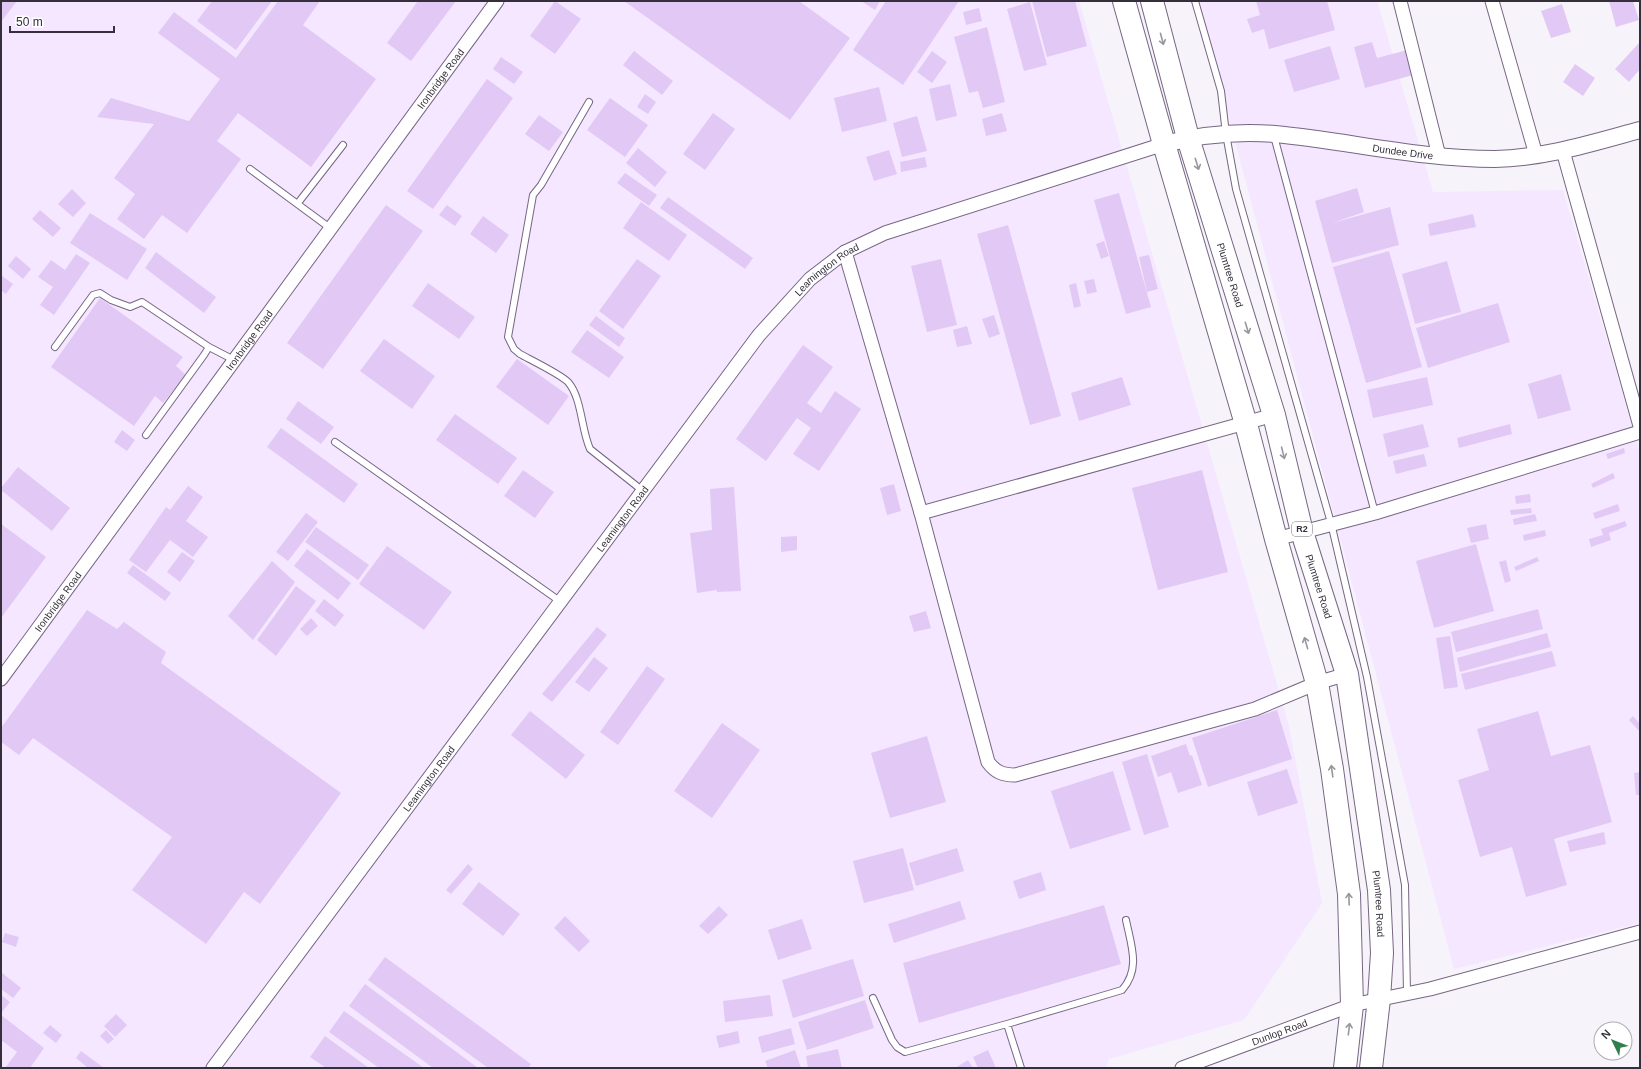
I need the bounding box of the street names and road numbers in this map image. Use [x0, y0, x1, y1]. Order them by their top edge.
street label: Ironbridge Road [415, 46, 466, 111]
street label: Dundee Drive [1372, 142, 1434, 161]
street label: Leamington Road [792, 241, 861, 298]
street label: Plumtree Road [1215, 241, 1246, 308]
street label: Ironbridge Road [223, 308, 275, 372]
street label: Leamington Road [594, 484, 650, 554]
road number: R2 [1292, 522, 1312, 536]
street label: Plumtree Road [1304, 553, 1335, 620]
street label: Ironbridge Road [32, 569, 83, 634]
street label: Leamington Road [401, 744, 457, 813]
street label: Plumtree Road [1371, 870, 1387, 937]
street label: Dunlop Road [1250, 1017, 1309, 1047]

